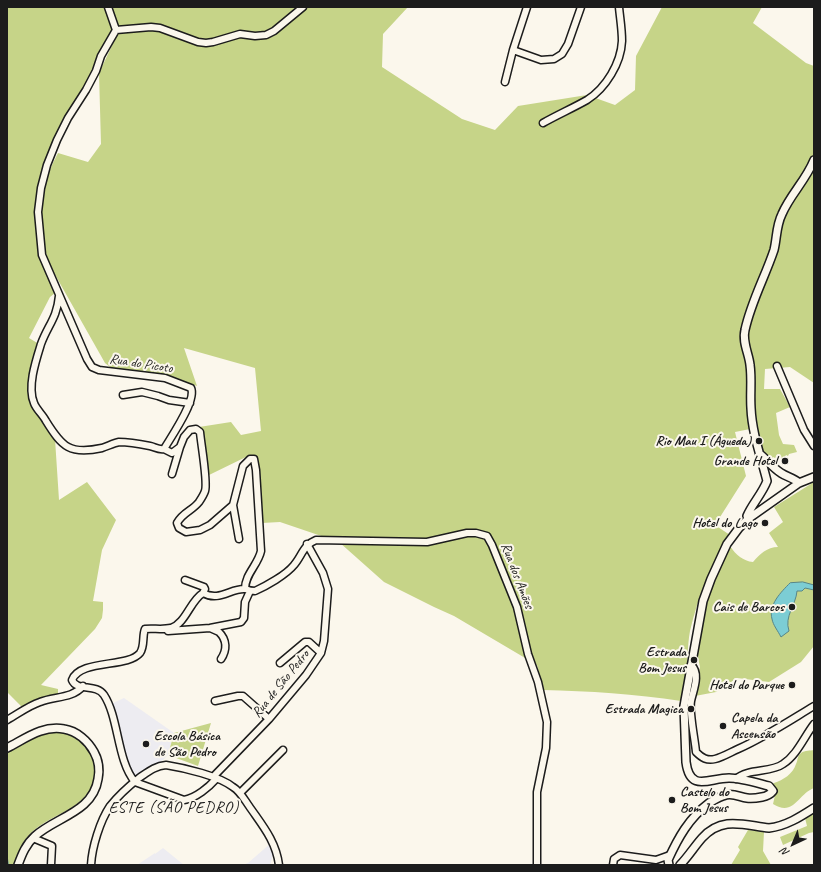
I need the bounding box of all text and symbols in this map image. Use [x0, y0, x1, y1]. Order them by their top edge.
street label: Rua do Picoto [108, 351, 174, 377]
place label: Rio Mau I (Águeda) [655, 433, 751, 449]
marker: Rio Mau I (Águeda) [754, 436, 764, 446]
place label: Grande Hotel [714, 453, 777, 469]
marker: Grande Hotel [780, 456, 790, 466]
place label: Hotel do Lago [692, 515, 757, 531]
marker: Hotel do Lago [760, 518, 770, 528]
street label: Rua dos Amões [497, 541, 537, 611]
place label: Cais de Barcos [713, 599, 784, 615]
marker: Cais de Barcos [787, 602, 797, 612]
place label: Estrada Bom Jesus [638, 644, 686, 676]
street label: Rua de São Pedro [249, 647, 313, 721]
marker: Estrada Bom Jesus [689, 655, 699, 665]
place label: Hotel do Parque [709, 677, 784, 693]
marker: Hotel do Parque [787, 680, 797, 690]
place label: Estrada Magica [605, 701, 683, 717]
marker: Estrada Magica [686, 704, 696, 714]
place label: Capela da Ascensão [731, 710, 778, 742]
marker: Capela da Ascensão [718, 721, 728, 731]
place label: Escola Básica de São Pedro [154, 728, 220, 760]
marker: Escola Básica de São Pedro [141, 739, 151, 749]
place label: Castelo do Bom Jesus [680, 784, 729, 816]
marker: Castelo do Bom Jesus [667, 795, 677, 805]
district label: ESTE (SÃO PEDRO) [109, 798, 239, 818]
north arrow [773, 824, 813, 864]
text: N [777, 845, 792, 860]

